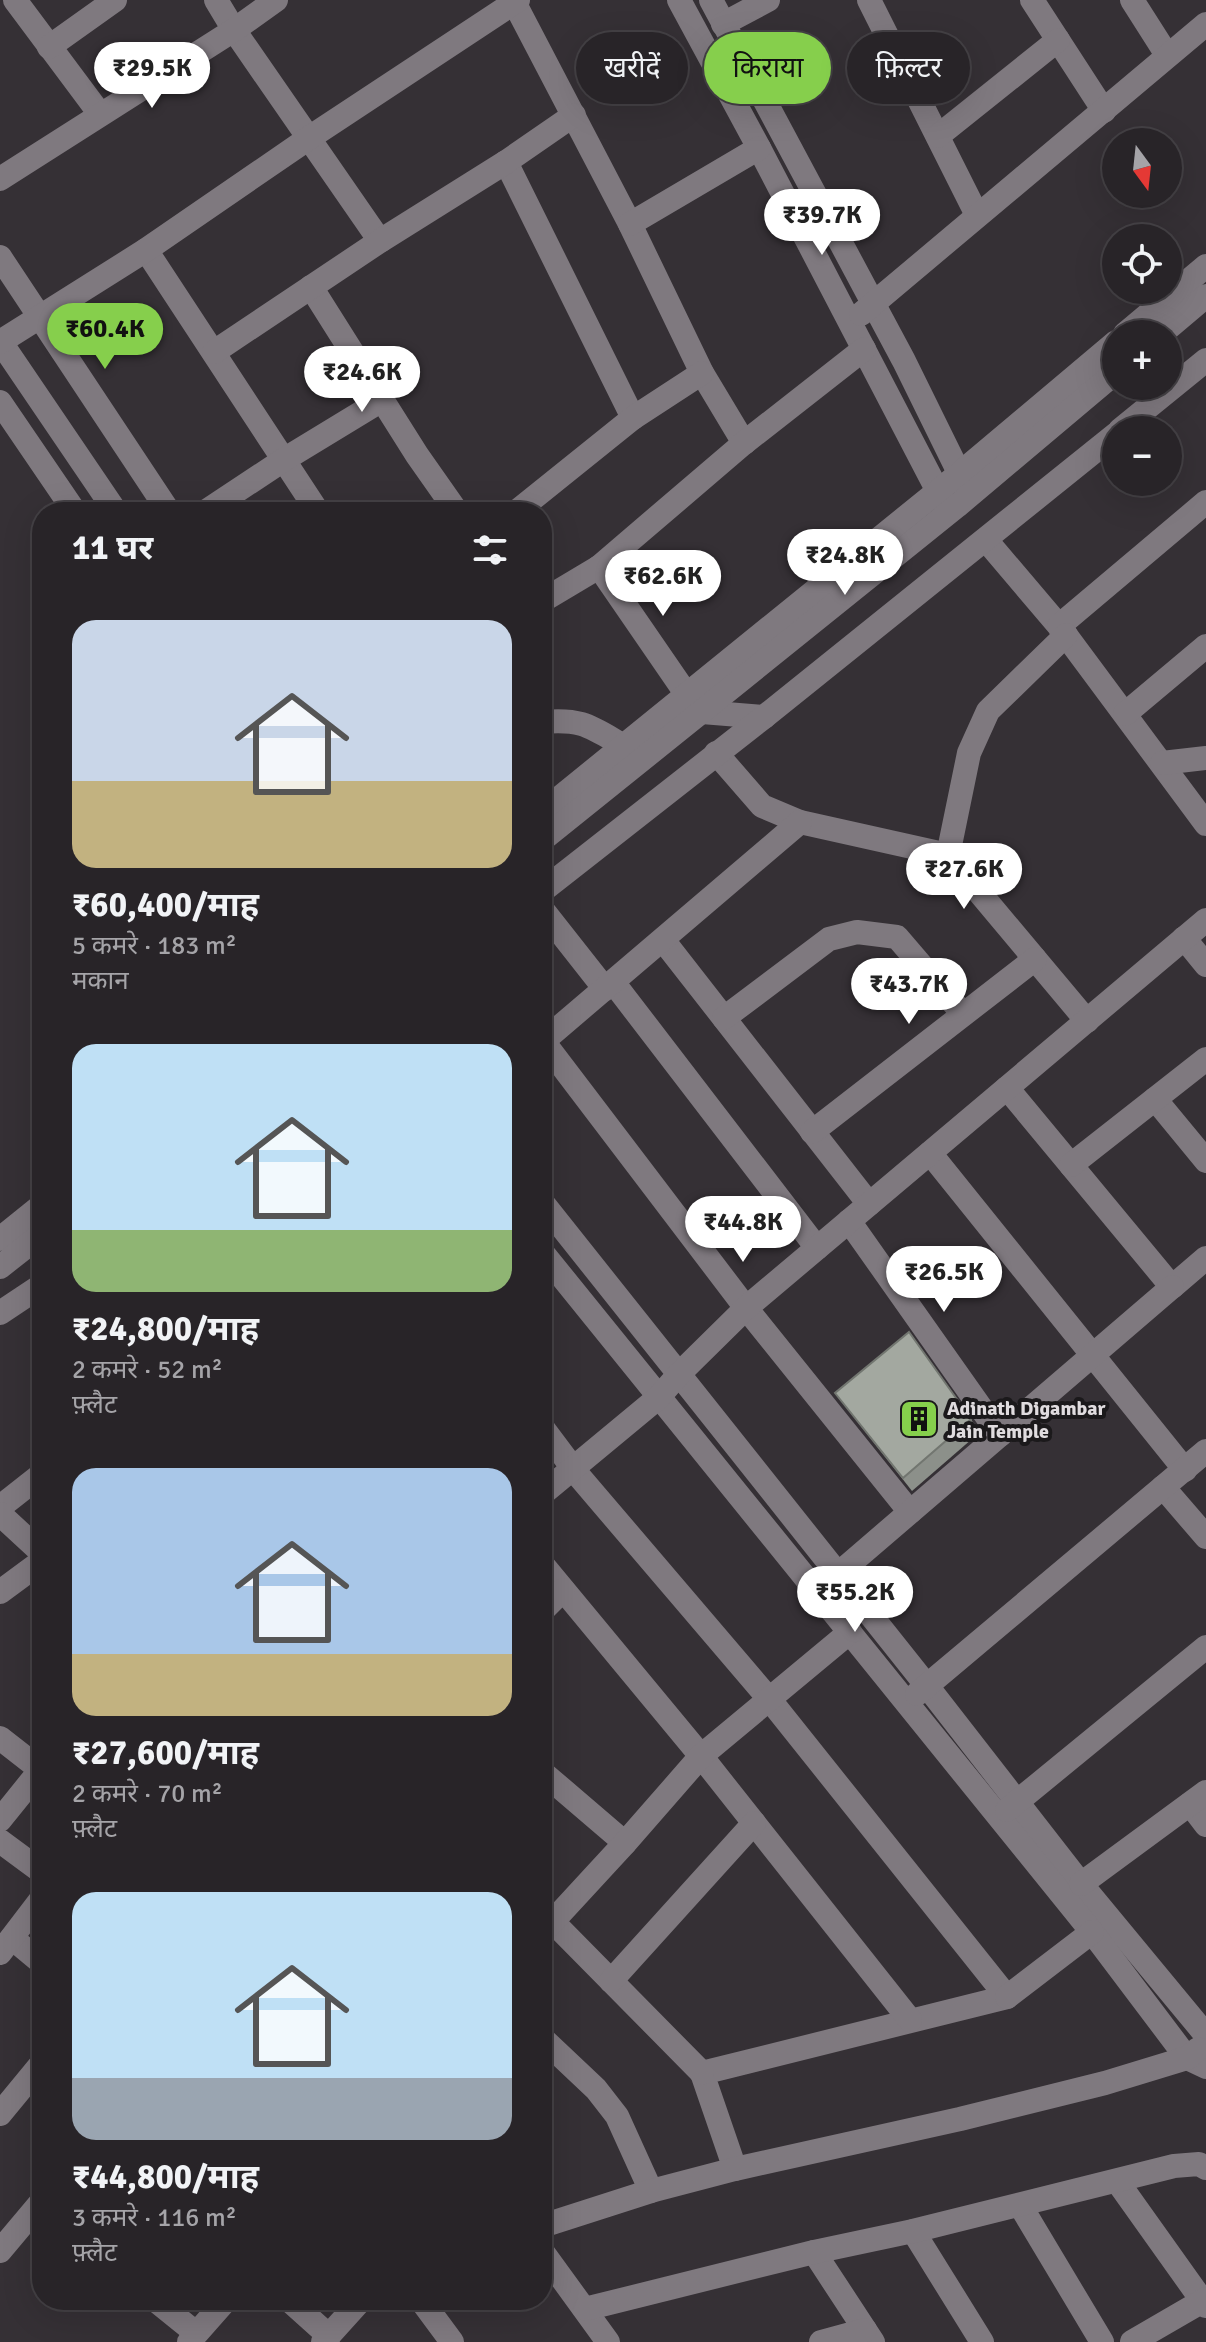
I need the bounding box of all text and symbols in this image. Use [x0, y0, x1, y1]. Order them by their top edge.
chip: खरीदें [576, 32, 688, 104]
chip: किराया [704, 32, 831, 104]
chip: फ़िल्टर [847, 32, 970, 104]
pin: ₹29.5K [87, 42, 217, 110]
text: ₹29.5K [112, 52, 192, 84]
north arrow [1102, 128, 1182, 208]
map controls [1102, 128, 1182, 496]
pin: ₹39.7K [757, 189, 887, 257]
text: ₹39.7K [782, 199, 862, 231]
button: locate [1102, 224, 1182, 304]
pin: ₹60.4K [40, 303, 170, 371]
text: ₹60.4K [65, 313, 145, 345]
button: + [1102, 320, 1182, 400]
pin: ₹24.6K [297, 346, 427, 414]
text: ₹24.6K [322, 356, 402, 388]
button: − [1102, 416, 1182, 496]
text: 11 घर [72, 527, 153, 569]
icon: filters [468, 528, 512, 572]
pin: ₹24.8K [780, 529, 910, 597]
text: ₹24.8K [805, 539, 885, 571]
pin: ₹62.6K [598, 550, 728, 618]
text: ₹62.6K [623, 560, 703, 592]
icon: home [220, 672, 364, 816]
pin: ₹27.6K [899, 843, 1029, 911]
text: ₹27.6K [924, 853, 1004, 885]
text: ₹60,400/माह [72, 884, 259, 926]
text: 5 कमरे · 183 m² [72, 930, 237, 962]
pin: ₹43.7K [844, 958, 974, 1026]
text: मकान [72, 965, 129, 997]
text: ₹43.7K [869, 968, 949, 1000]
icon: home [220, 1096, 364, 1240]
pin: ₹44.8K [678, 1196, 808, 1264]
text: ₹44.8K [703, 1206, 783, 1238]
pin: ₹26.5K [879, 1246, 1009, 1314]
text: ₹26.5K [904, 1256, 984, 1288]
text: ₹24,800/माह [72, 1308, 259, 1350]
text: 2 कमरे · 52 m² [72, 1354, 223, 1386]
text: फ़्लैट [72, 1389, 117, 1421]
place label: Adinath Digambar Jain Temple [947, 1396, 1106, 1444]
building icon: Adinath Digambar Jain Temple [898, 1398, 940, 1440]
icon: home [220, 1520, 364, 1664]
pin: ₹55.2K [790, 1566, 920, 1634]
text: ₹55.2K [815, 1576, 895, 1608]
text: ₹27,600/माह [72, 1732, 259, 1774]
text: 2 कमरे · 70 m² [72, 1778, 223, 1810]
text: फ़्लैट [72, 1813, 117, 1845]
icon: home [220, 1944, 364, 2088]
text: ₹44,800/माह [72, 2156, 259, 2198]
text: 3 कमरे · 116 m² [72, 2202, 237, 2234]
text: फ़्लैट [72, 2237, 117, 2269]

